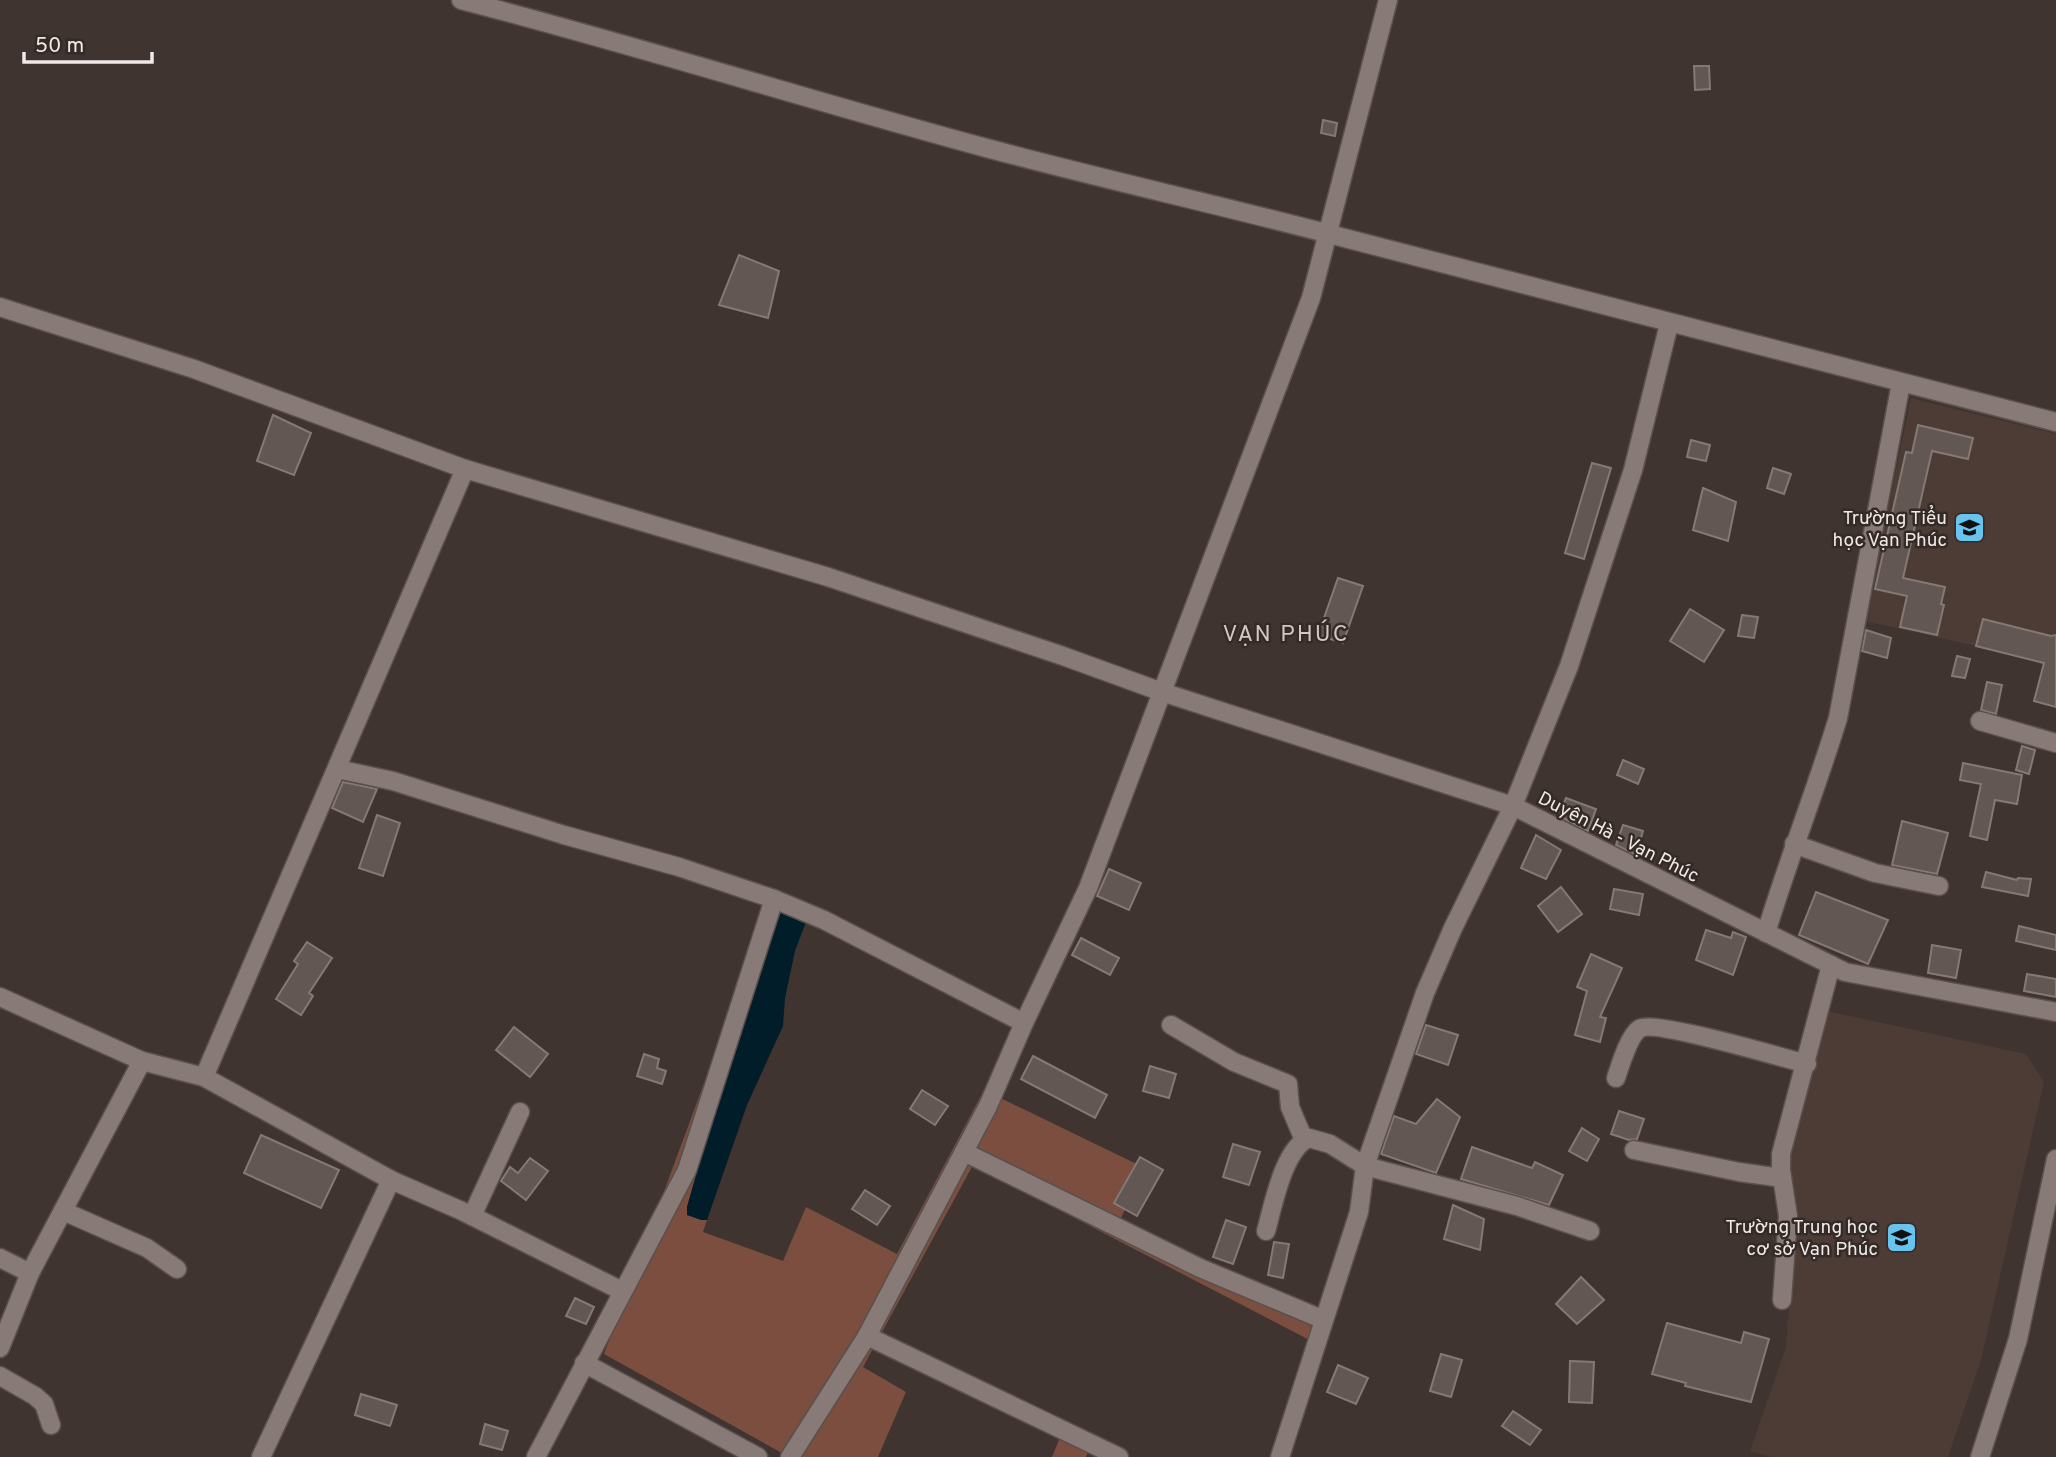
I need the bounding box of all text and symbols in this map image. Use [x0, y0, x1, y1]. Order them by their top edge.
scale bar [24, 21, 152, 65]
text: 50 m [35, 33, 84, 60]
place label: Trường Tiểu học Vạn Phúc [1833, 504, 1947, 553]
school or university icon: Trường Tiểu học Vạn Phúc [1953, 511, 1987, 545]
district label: VẠN PHÚC [1222, 619, 1350, 650]
street label: Duyên Hà - Vạn Phúc [1534, 787, 1703, 889]
place label: Trường Trung học cơ sở Vạn Phúc [1725, 1216, 1878, 1262]
school or university icon: Trường Trung học cơ sở Vạn Phúc [1884, 1220, 1918, 1254]

